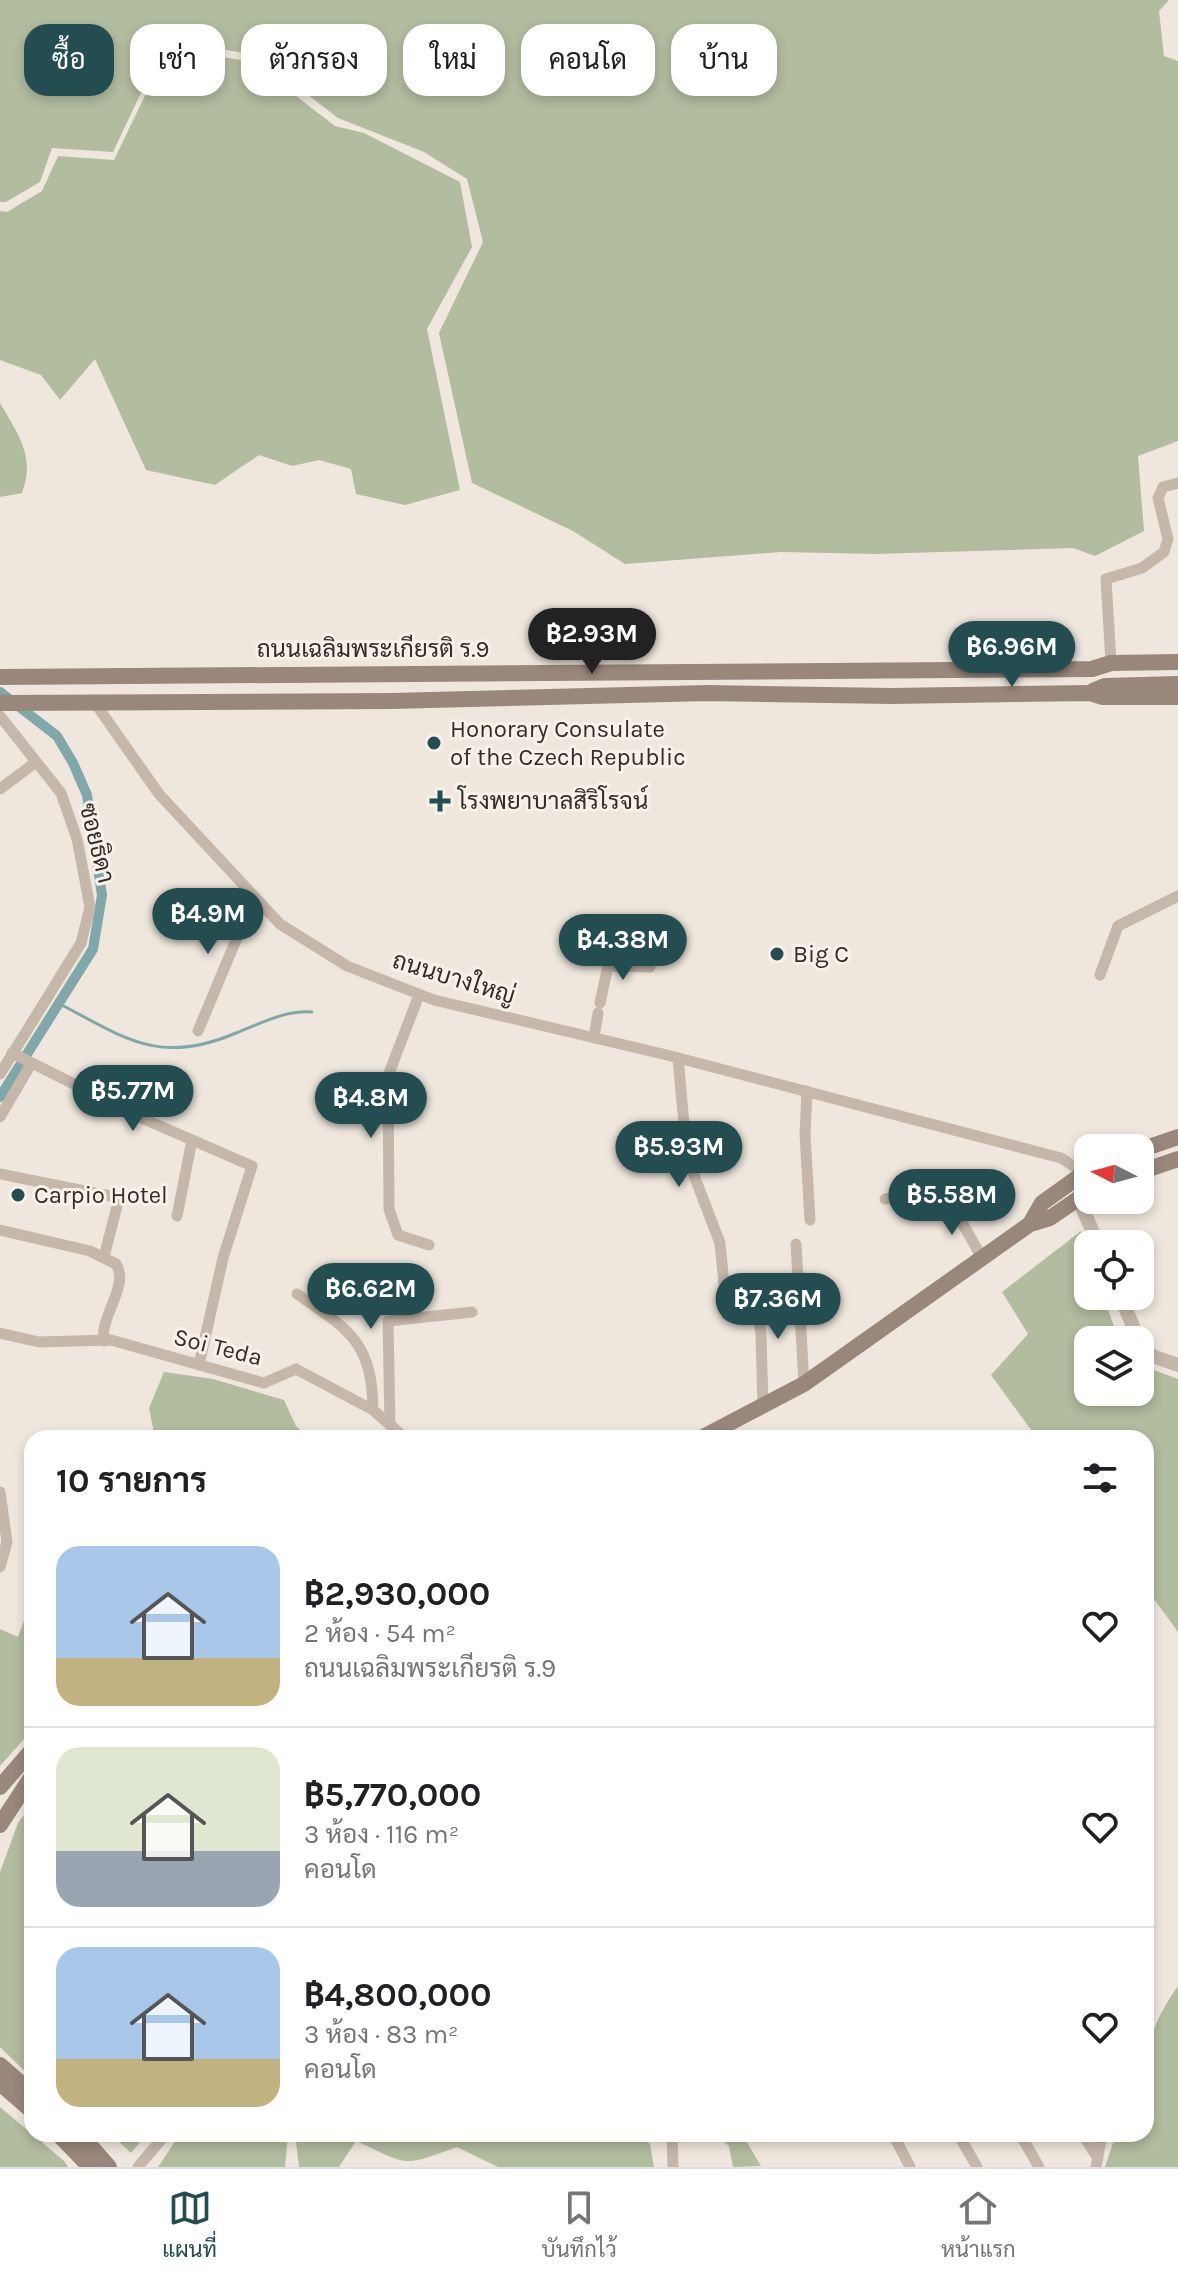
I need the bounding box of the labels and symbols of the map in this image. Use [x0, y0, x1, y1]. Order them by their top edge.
pin: ฿2.93M [527, 608, 657, 676]
pin: ฿6.96M [947, 621, 1077, 689]
street label: ถนนเฉลิมพระเกียรติ ร.9 [257, 634, 489, 663]
place label: Honorary Consulate of the Czech Republic [450, 715, 686, 771]
marker: Honorary Consulate of the Czech Republic [425, 734, 443, 752]
place label: โรงพยาบาลสิริโรจน์ [456, 785, 648, 815]
marker: โรงพยาบาลสิริโรจน์ [429, 790, 451, 812]
street label: ซอยธิดา [74, 800, 120, 886]
pin: ฿4.9M [152, 888, 264, 956]
pin: ฿4.38M [558, 914, 688, 982]
place label: Big C [793, 940, 849, 968]
street label: ถนนบางใหญ่ [389, 944, 519, 1010]
marker: Big C [768, 945, 786, 963]
pin: ฿5.77M [68, 1065, 198, 1133]
pin: ฿4.8M [315, 1072, 427, 1140]
pin: ฿5.93M [614, 1121, 744, 1189]
north arrow [1074, 1134, 1154, 1214]
pin: ฿5.58M [887, 1169, 1017, 1237]
place label: Carpio Hotel [34, 1181, 168, 1209]
marker: Carpio Hotel [9, 1186, 27, 1204]
pin: ฿6.62M [306, 1263, 436, 1331]
pin: ฿7.36M [713, 1273, 843, 1341]
street label: Soi Teda [171, 1322, 265, 1372]

